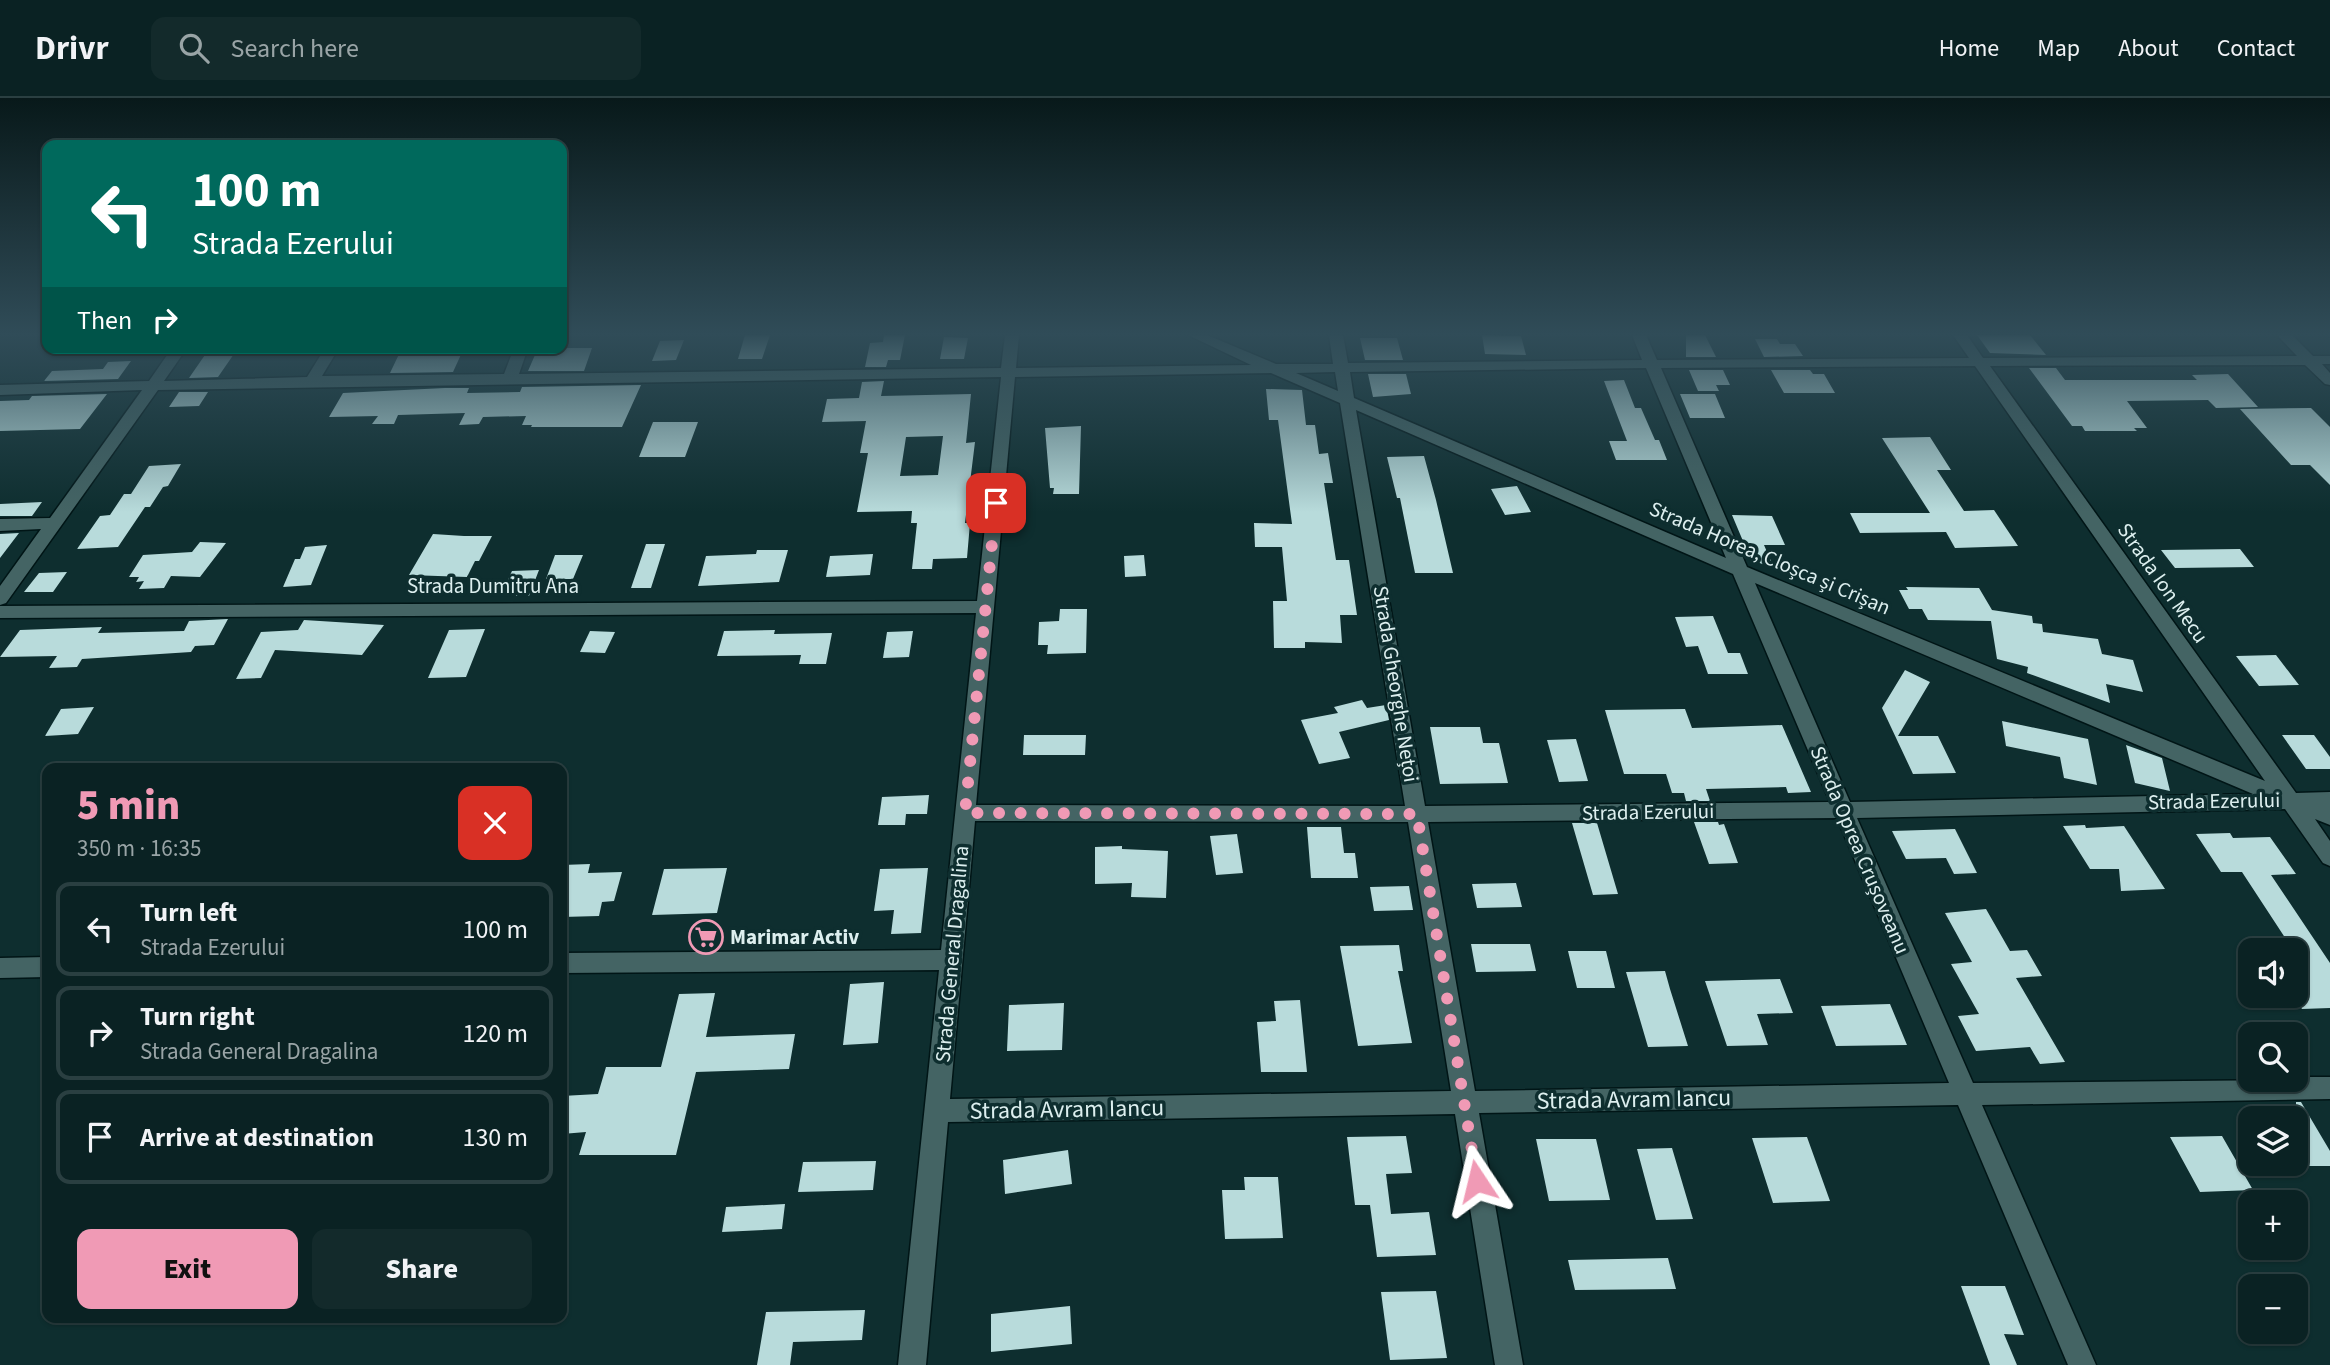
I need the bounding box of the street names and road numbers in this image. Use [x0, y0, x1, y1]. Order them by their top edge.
street label: Strada Horea, Cloșca și Crișan [1645, 494, 1895, 622]
street label: Strada Ion Mecu [2110, 517, 2216, 649]
street label: Strada Dumitru Ana [407, 571, 579, 601]
street label: Strada Gheorghe Nețoi [1366, 584, 1426, 784]
street label: Strada Oprea Crușoveanu [1803, 741, 1917, 959]
street label: Strada Ezerului [2148, 785, 2280, 817]
street label: Strada Ezerului [1582, 796, 1714, 828]
street label: Strada General Dragalina [928, 844, 976, 1064]
street label: Strada Avram Iancu [1536, 1080, 1732, 1119]
street label: Strada Avram Iancu [969, 1090, 1165, 1129]

